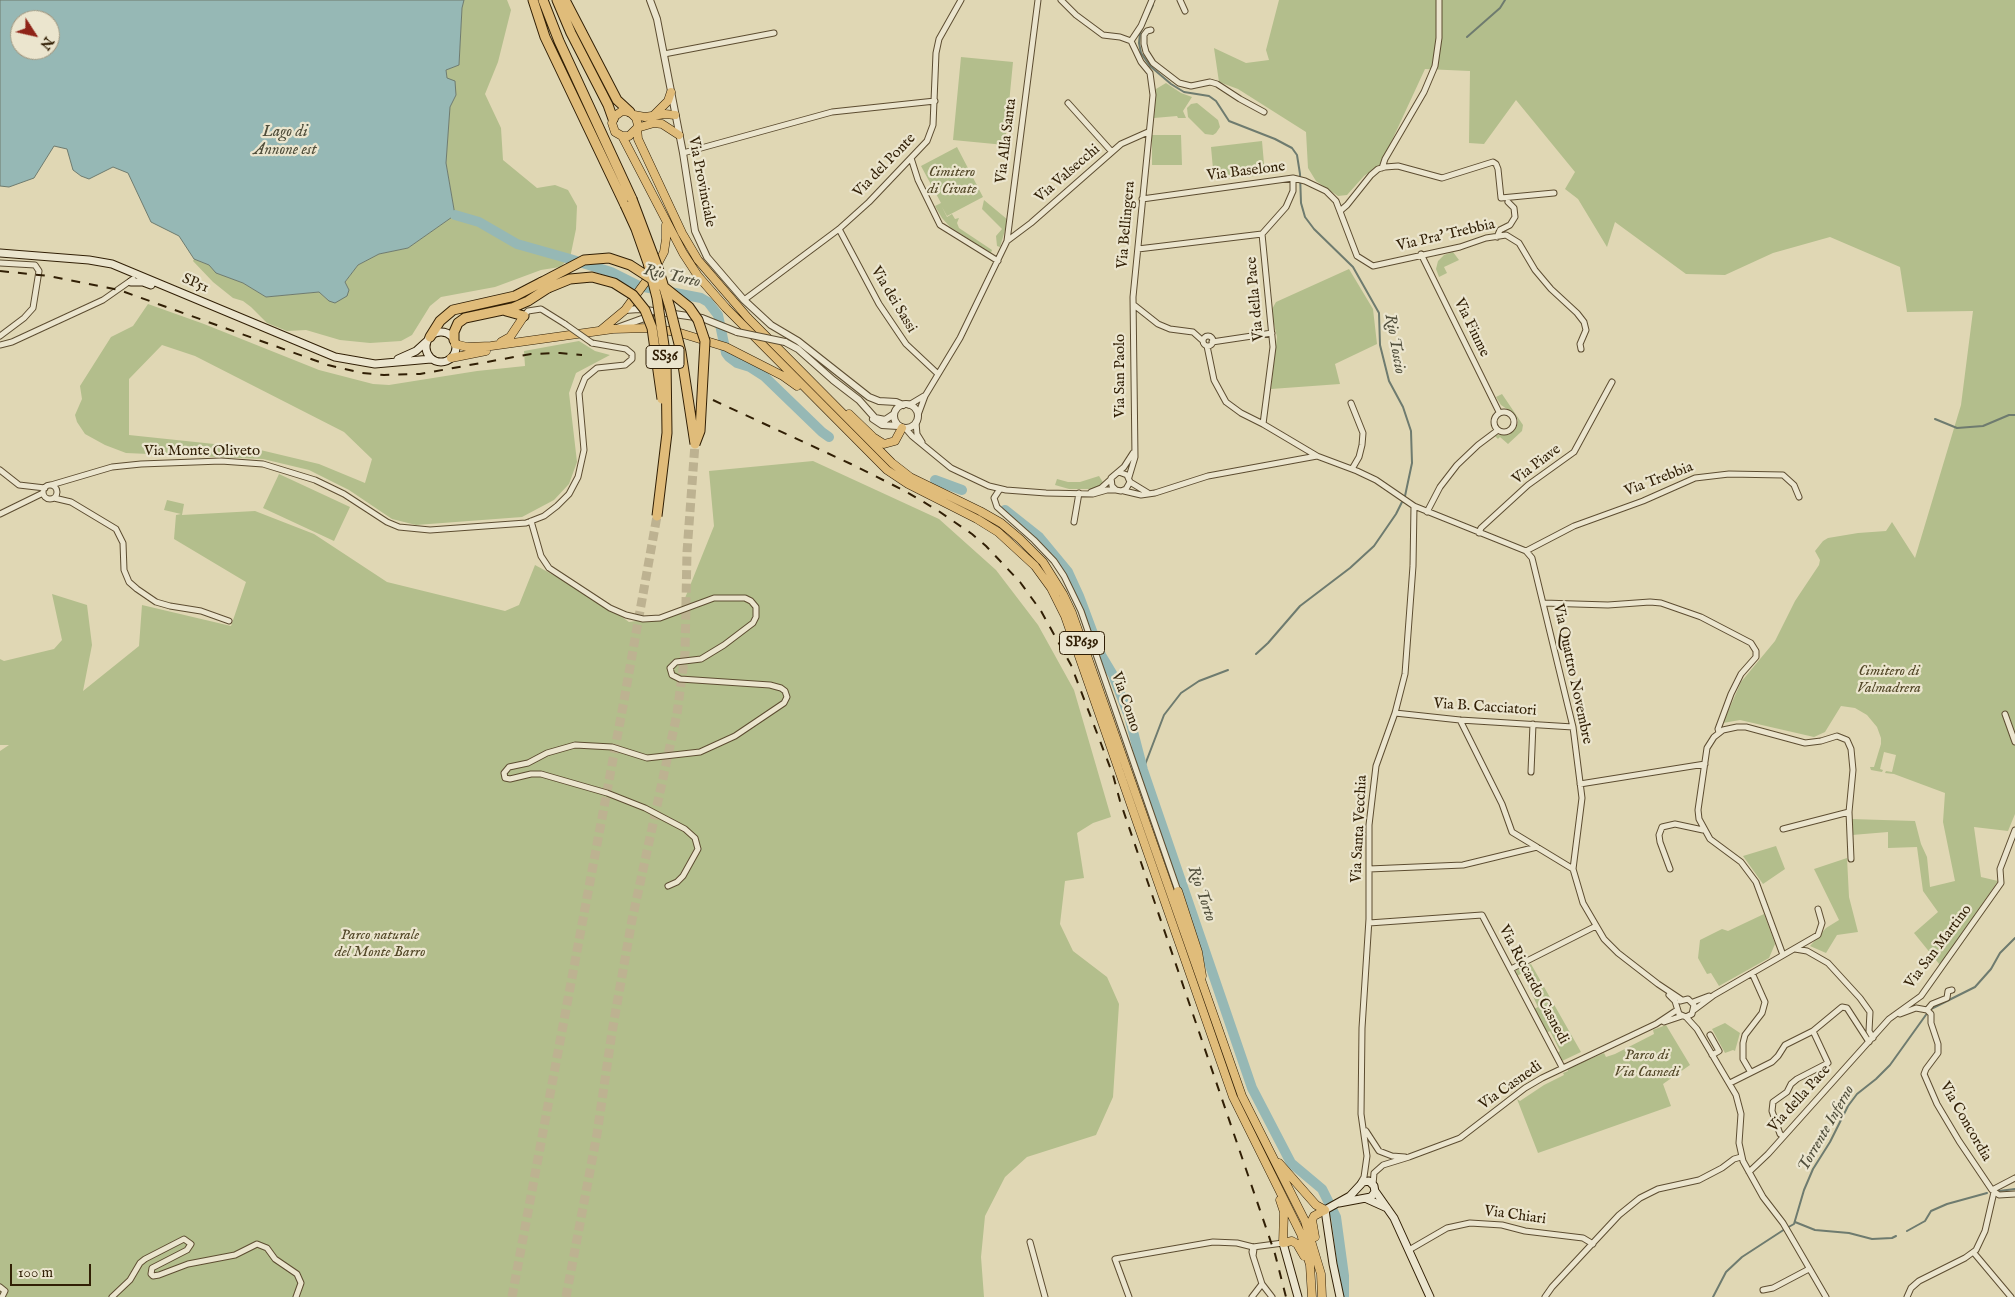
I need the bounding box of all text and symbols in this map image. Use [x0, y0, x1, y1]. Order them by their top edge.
north arrow [10, 10, 60, 60]
text: N [36, 33, 57, 53]
street label: Via Alla Santa [993, 98, 1021, 184]
water label: Lago di Annone est [253, 123, 317, 161]
street label: Via del Ponte [850, 130, 920, 202]
street label: Via Provinciale [683, 135, 719, 229]
street label: Via Valsecchi [1032, 141, 1104, 207]
street label: Via Baselone [1206, 158, 1286, 186]
park label: Cimitero di Civate [927, 164, 977, 199]
street label: Via Bellingera [1114, 181, 1140, 269]
street label: Via Pra' Trebbia [1395, 216, 1497, 256]
street label: Via della Pace [1243, 256, 1269, 342]
water label: Rio Torto [642, 261, 702, 293]
street label: Via dei Sassi [866, 263, 920, 337]
street label: SP51 [179, 270, 211, 298]
street label: Via Fiume [1449, 296, 1493, 360]
water label: Rio Toscio [1379, 312, 1409, 376]
street label: Via San Paolo [1112, 334, 1130, 418]
road number: SS36 [646, 346, 684, 368]
street label: Via Piave [1509, 441, 1565, 489]
street label: Via Monte Oliveto [144, 443, 260, 461]
street label: Via Trebbia [1622, 459, 1696, 501]
street label: Via Quattro Novembre [1548, 602, 1596, 746]
road number: SP639 [1060, 632, 1104, 654]
park label: Cimitero di Valmadrera [1857, 663, 1921, 698]
street label: Via Como [1106, 670, 1144, 734]
street label: Via B. Cacciatori [1433, 695, 1537, 721]
street label: Via Santa Vecchia [1348, 775, 1372, 883]
water label: Rio Torto [1183, 864, 1219, 924]
street label: Via San Martino [1902, 902, 1976, 992]
street label: Via Riccardo Casnedi [1494, 922, 1572, 1048]
park label: Parco naturale del Monte Barro [335, 927, 425, 962]
park label: Parco di Via Casnedi [1614, 1047, 1680, 1082]
street label: Via Casnedi [1476, 1058, 1546, 1114]
street label: Via della Pace [1765, 1061, 1835, 1137]
street label: Via Concordia [1935, 1079, 1995, 1165]
water label: Torrente Inferno [1795, 1082, 1859, 1176]
street label: Via Chiari [1483, 1203, 1547, 1229]
scale bar [12, 1254, 94, 1286]
text: 100 m [18, 1263, 53, 1282]

